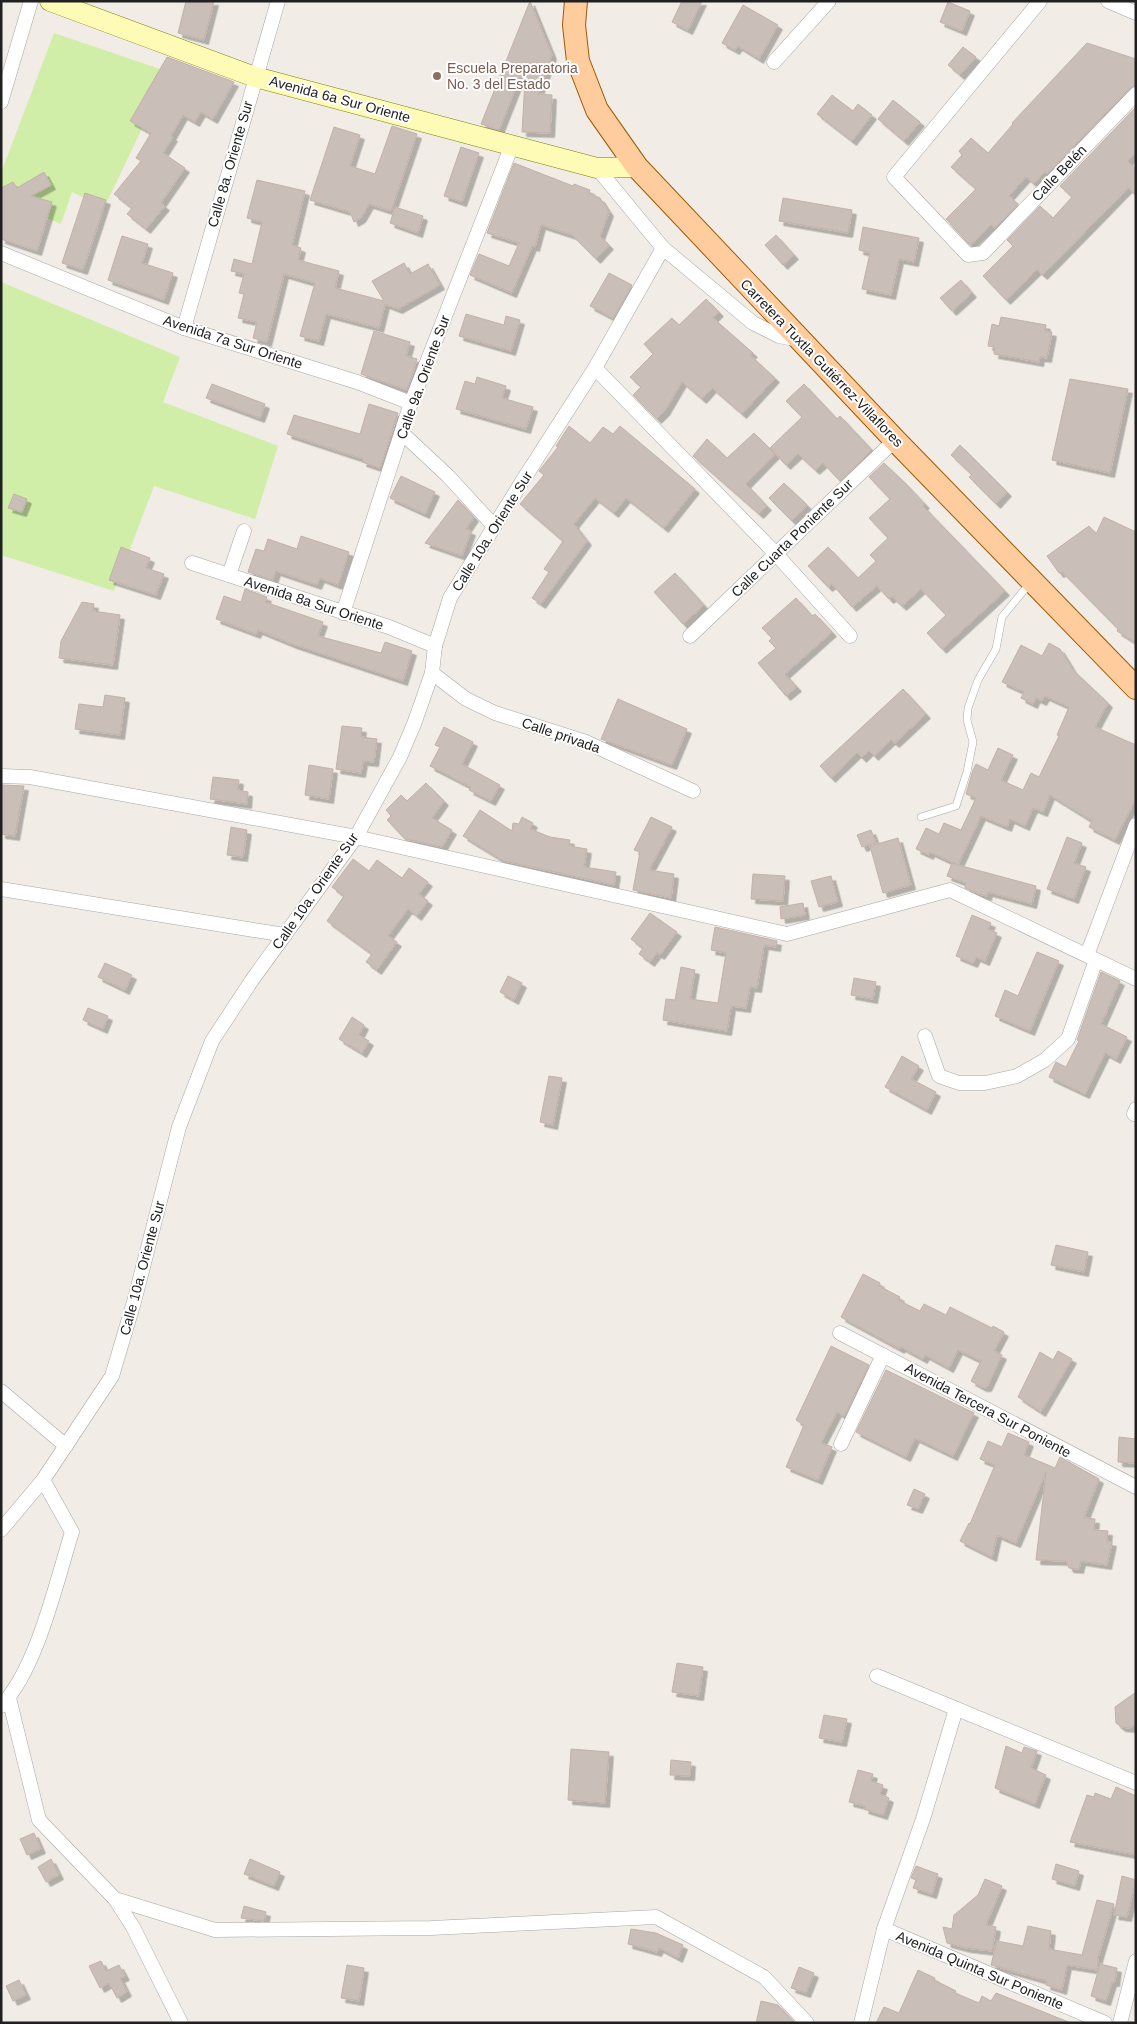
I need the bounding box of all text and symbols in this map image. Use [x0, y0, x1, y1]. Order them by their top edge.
place label: Escuela Preparatoria No. 3 del Estado [447, 60, 578, 92]
marker: Escuela Preparatoria No. 3 del Estado [431, 70, 443, 82]
street label: Avenida 6a Sur Oriente [268, 72, 412, 126]
street label: Calle 8a. Oriente Sur [204, 99, 256, 229]
street label: Calle Belén [1028, 142, 1090, 204]
street label: Carretera Tuxtla Gutiérrez-Villaflores [737, 276, 907, 450]
street label: Avenida 7a Sur Oriente [161, 312, 305, 372]
street label: Calle 9a. Oriente Sur [393, 313, 453, 441]
street label: Calle 10a. Oriente Sur [449, 468, 536, 594]
street label: Calle Cuarta Poniente Sur [728, 476, 856, 600]
street label: Avenida 8a Sur Oriente [242, 573, 386, 633]
street label: Calle privada [520, 714, 602, 756]
street label: Calle 10a. Oriente Sur [269, 829, 361, 952]
street label: Calle 10a. Oriente Sur [116, 1199, 168, 1337]
street label: Avenida Tercera Sur Poniente [902, 1359, 1074, 1461]
street label: Avenida Quinta Sur Poniente [894, 1927, 1066, 2013]

